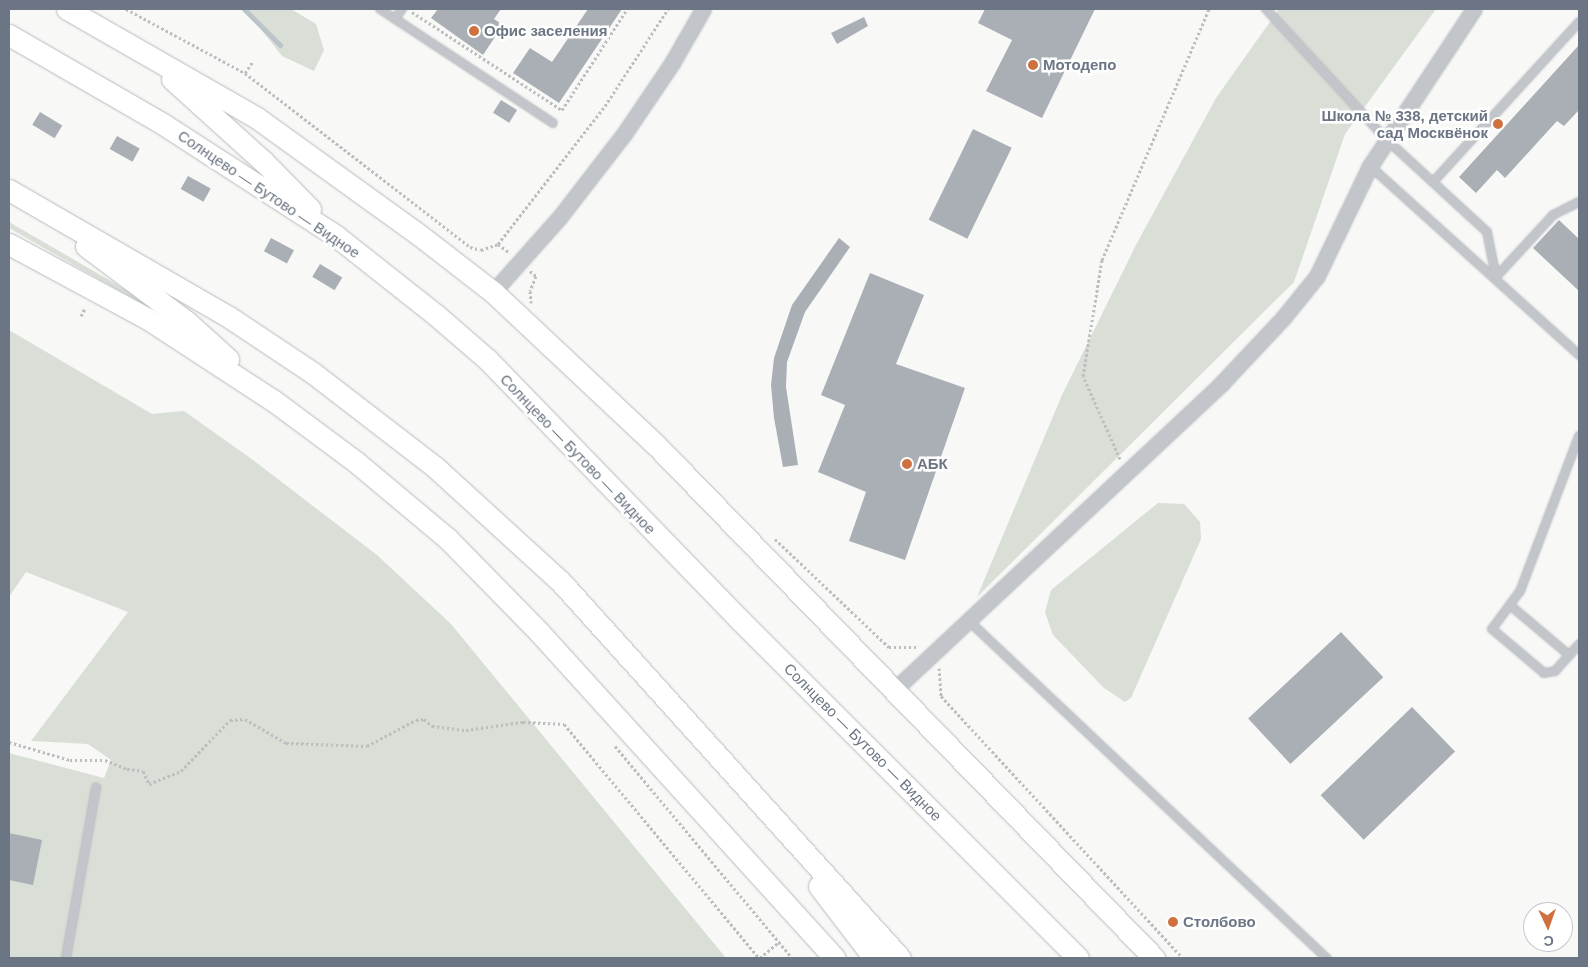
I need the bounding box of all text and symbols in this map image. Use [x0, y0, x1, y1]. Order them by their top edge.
place label: Офис заселения [484, 22, 608, 40]
marker: Офис заселения [468, 25, 480, 37]
place label: Мотодепо [1043, 56, 1116, 74]
marker: Мотодепо [1027, 59, 1039, 71]
place label: Школа № 338, детский сад Москвёнок [1321, 106, 1488, 141]
marker: Школа № 338, детский сад Москвёнок [1492, 118, 1504, 130]
street label: Солнцево — Бутово — Видное [175, 126, 363, 262]
street label: Солнцево — Бутово — Видное [497, 370, 659, 538]
place label: АБК [917, 455, 948, 473]
marker: АБК [901, 458, 913, 470]
street label: Солнцево — Бутово — Видное [780, 659, 946, 825]
north arrow [1523, 902, 1573, 952]
place label: Столбово [1183, 913, 1256, 931]
marker: Столбово [1167, 916, 1179, 928]
text: С [1543, 933, 1554, 949]

